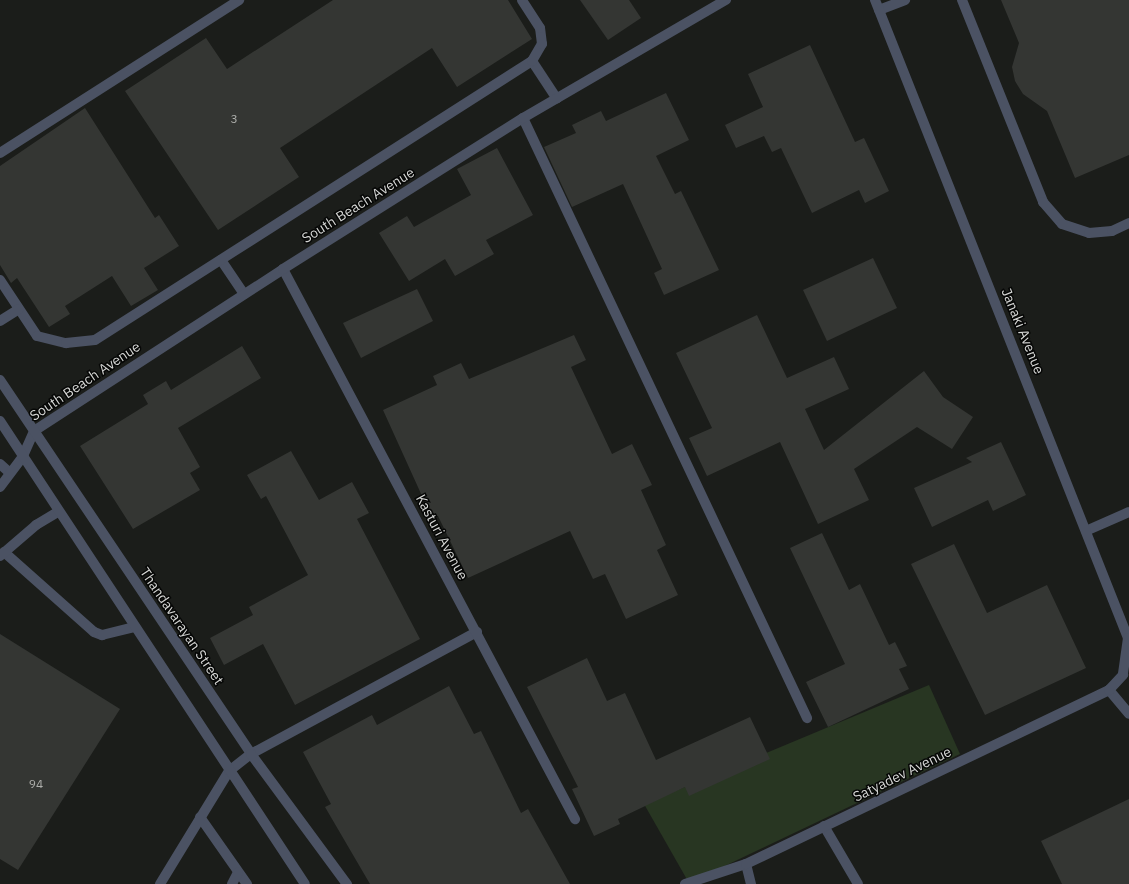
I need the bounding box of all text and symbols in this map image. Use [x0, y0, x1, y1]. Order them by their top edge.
house number: 3 [230, 112, 238, 126]
street label: South Beach Avenue [299, 164, 417, 246]
street label: Janaki Avenue [998, 286, 1048, 376]
street label: South Beach Avenue [27, 338, 143, 424]
street label: Kasturi Avenue [412, 491, 472, 583]
street label: Thandavarayan Street [137, 564, 227, 688]
street label: Satyadev Avenue [850, 743, 954, 805]
house number: 94 [29, 777, 43, 791]

